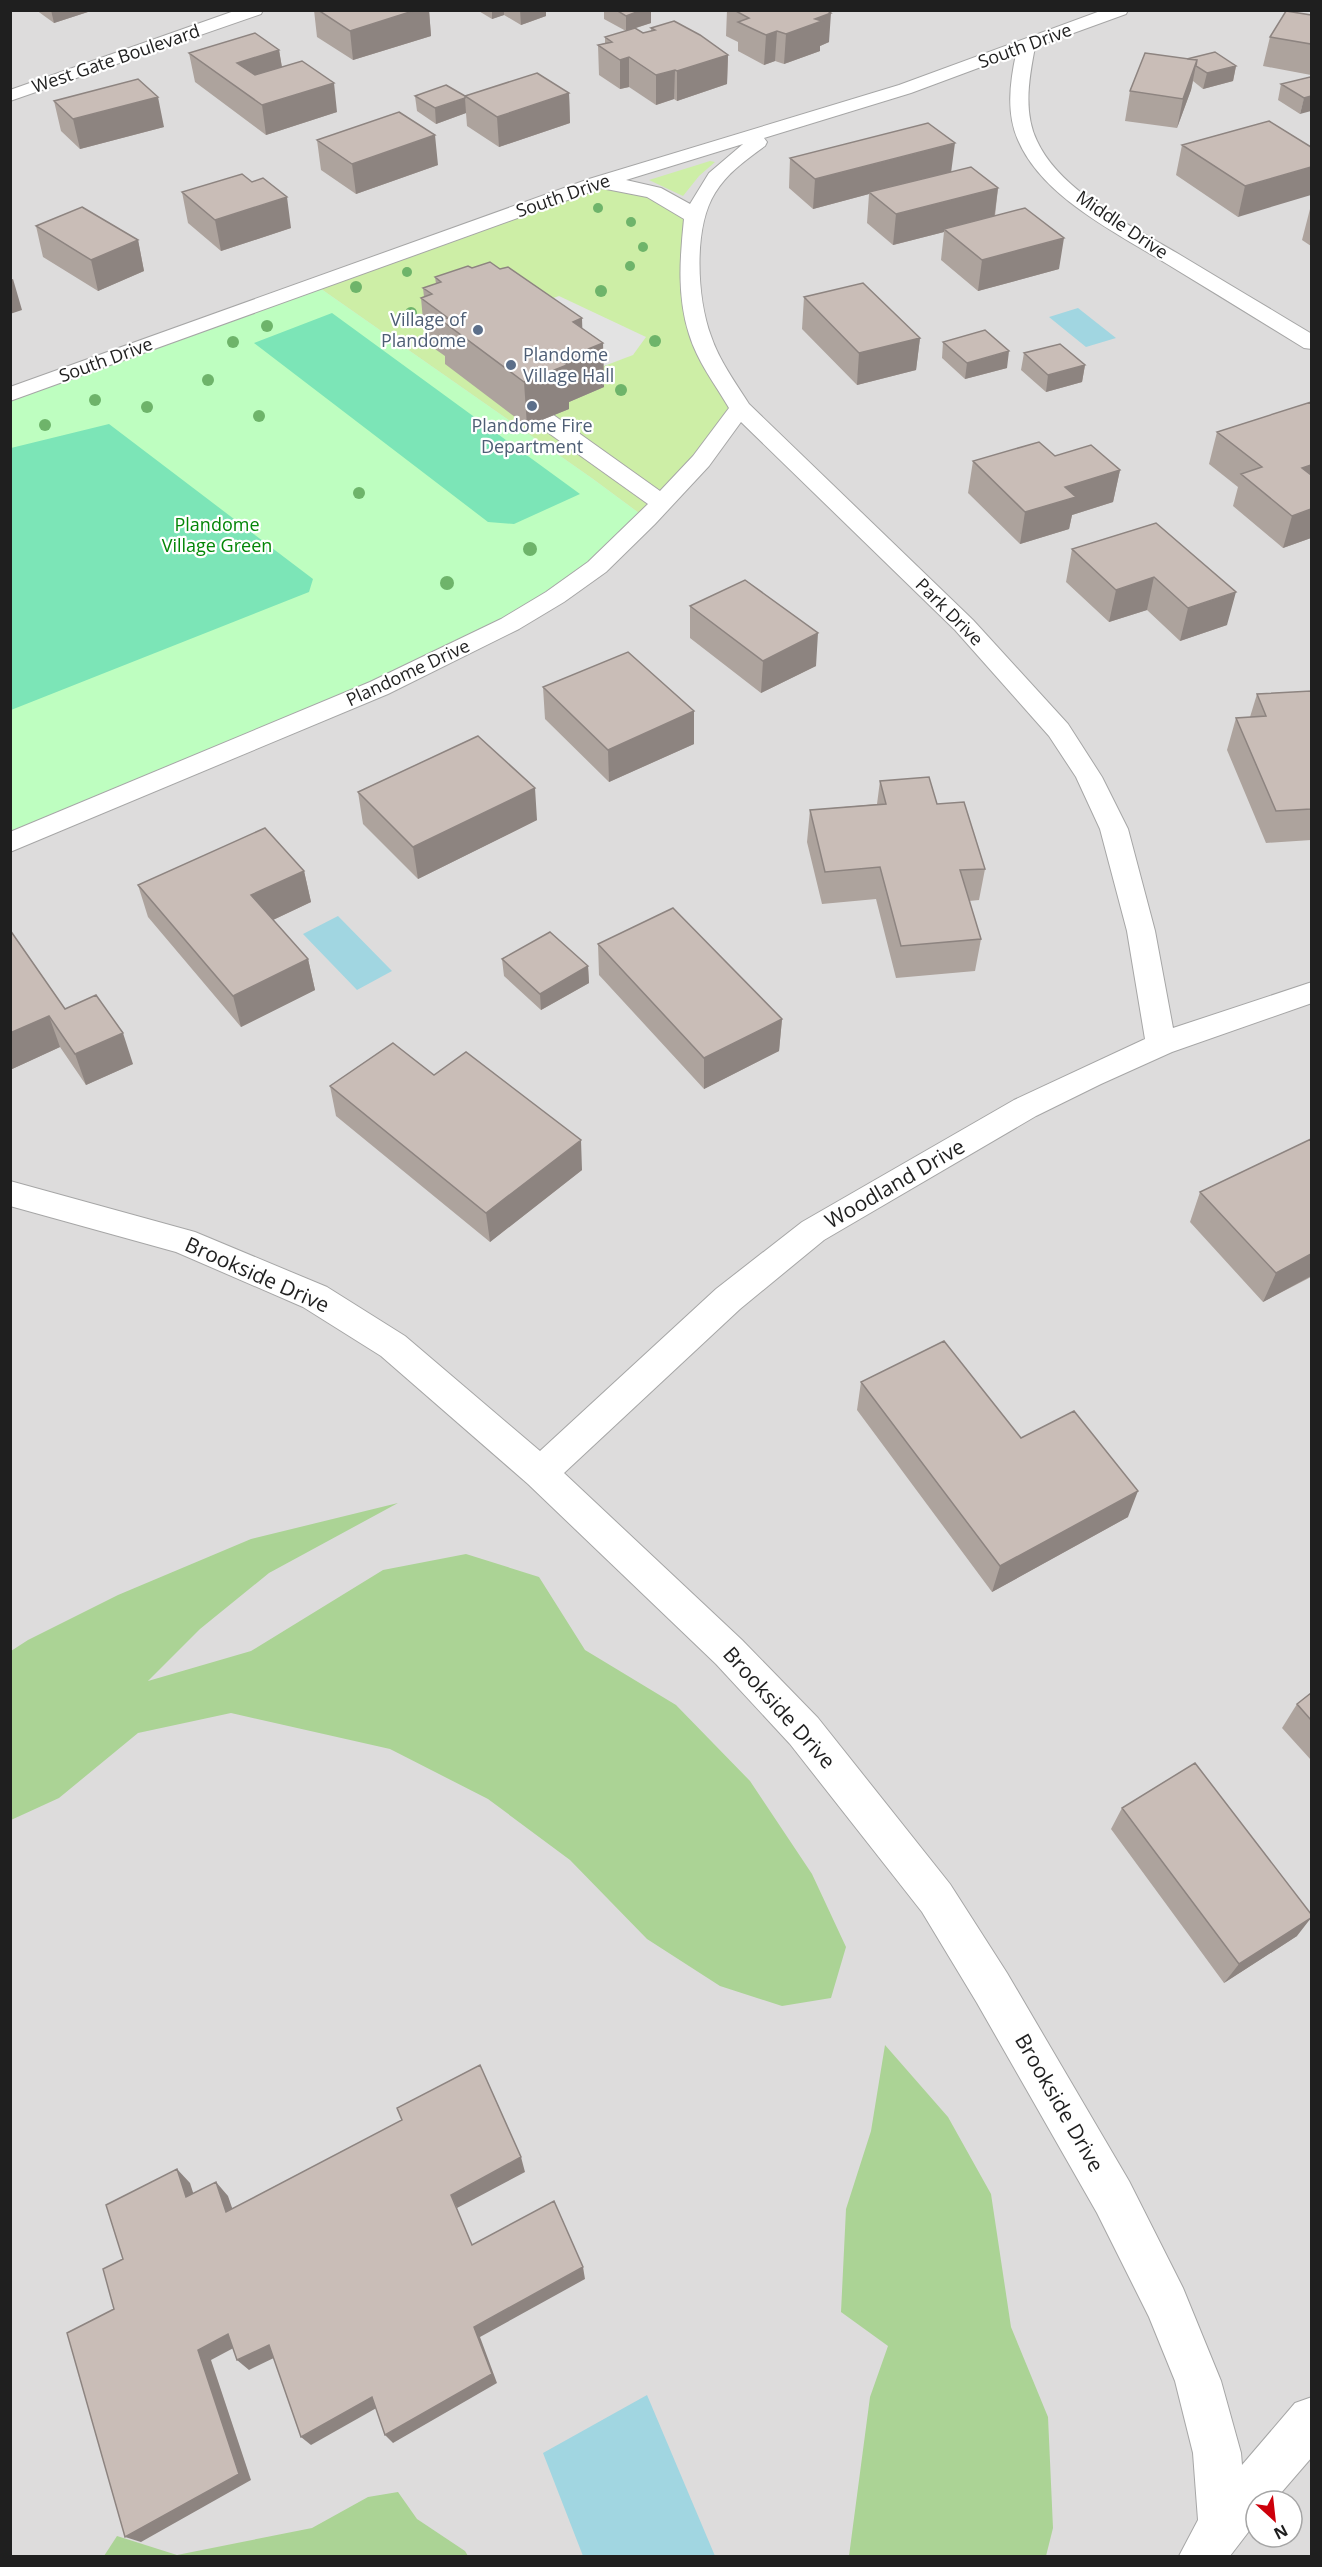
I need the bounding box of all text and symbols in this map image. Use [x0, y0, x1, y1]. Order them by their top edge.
street label: South Drive [975, 17, 1075, 73]
street label: West Gate Boulevard [28, 18, 203, 98]
street label: South Drive [512, 168, 613, 222]
street label: Middle Drive [1072, 185, 1173, 264]
place label: Village of Plandome [381, 307, 467, 352]
marker: Village of Plandome [471, 323, 485, 337]
street label: South Drive [56, 331, 156, 387]
place label: Plandome Village Hall [523, 342, 614, 387]
marker: Plandome Village Hall [504, 358, 518, 372]
marker: Plandome Fire Department [525, 399, 539, 413]
place label: Plandome Fire Department [472, 413, 593, 458]
park label: Plandome Village Green [162, 512, 272, 557]
street label: Park Drive [911, 572, 989, 650]
street label: Plandome Drive [342, 633, 473, 711]
street label: Woodland Drive [819, 1132, 970, 1235]
street label: Brookside Drive [181, 1230, 334, 1318]
street label: Brookside Drive [717, 1640, 842, 1774]
street label: Brookside Drive [1009, 2028, 1111, 2177]
north arrow [1244, 2489, 1304, 2549]
text: N [1270, 2520, 1292, 2545]

